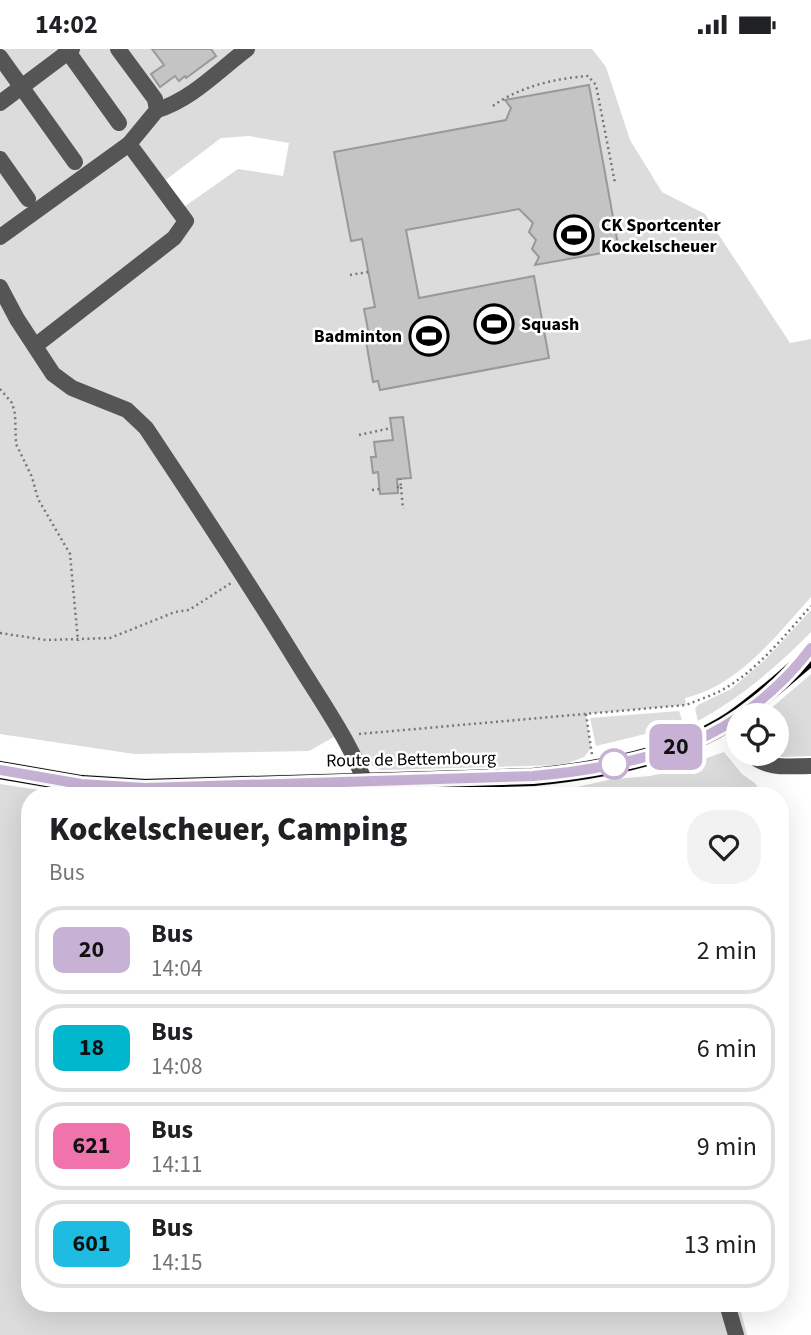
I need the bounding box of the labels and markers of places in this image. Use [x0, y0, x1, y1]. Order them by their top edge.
place label: CK Sportcenter Kockelscheuer [601, 213, 722, 259]
sports icon: CK Sportcenter Kockelscheuer [553, 214, 595, 256]
sports icon: Squash [473, 303, 515, 345]
place label: Squash [521, 312, 579, 337]
sports icon: Badminton [408, 315, 450, 357]
place label: Badminton [314, 324, 402, 349]
unlabelled marker [599, 749, 629, 779]

